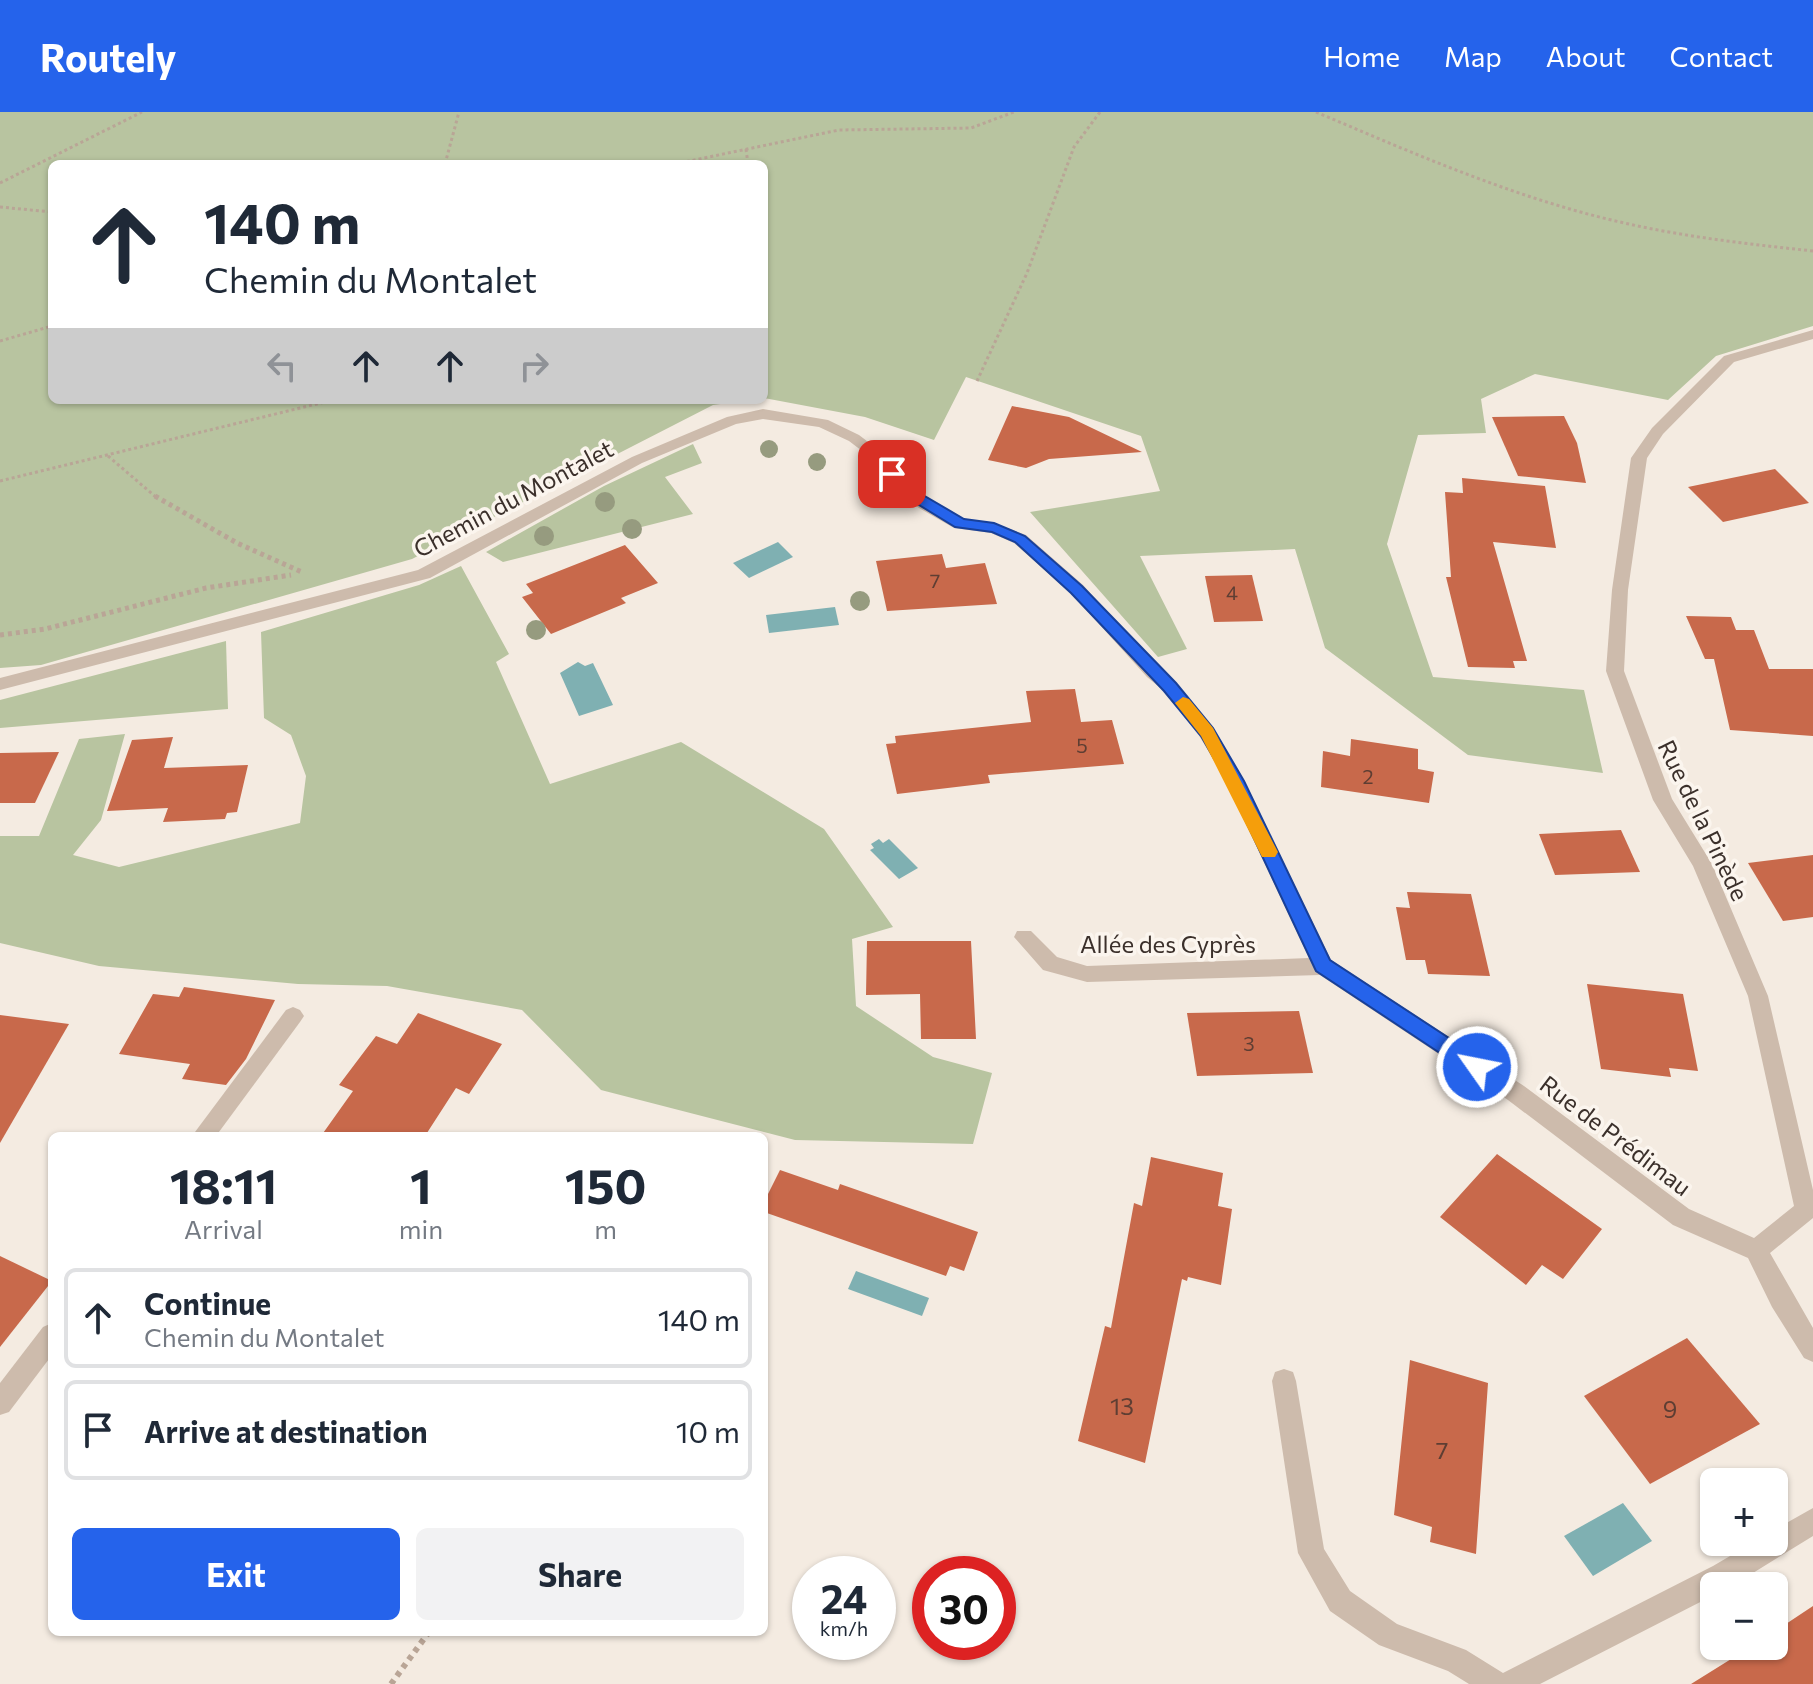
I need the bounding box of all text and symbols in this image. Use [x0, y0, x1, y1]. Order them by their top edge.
text: Routely [40, 33, 176, 80]
text: Home [1323, 39, 1400, 73]
text: Map [1444, 39, 1502, 73]
text: About [1546, 39, 1626, 73]
text: Contact [1670, 39, 1773, 73]
text: 140 m [204, 187, 360, 256]
icon: ahead [72, 192, 176, 296]
text: Chemin du Montalet [204, 256, 537, 300]
icon: left [260, 344, 304, 388]
icon: ahead [344, 344, 388, 388]
icon: ahead [428, 344, 472, 388]
icon: right [512, 344, 556, 388]
street label: Chemin du Montalet [408, 433, 618, 563]
pin [858, 440, 926, 508]
icon: arrive [870, 452, 914, 496]
house number: 7 [930, 568, 940, 592]
house number: 4 [1226, 580, 1238, 604]
house number: 5 [1076, 733, 1088, 757]
street label: Rue de la Pinède [1653, 735, 1755, 905]
house number: 2 [1362, 764, 1374, 788]
street label: Allée des Cyprès [1080, 929, 1256, 958]
position arrow [1435, 1025, 1519, 1109]
house number: 3 [1243, 1031, 1255, 1055]
street label: Rue de Prédimau [1535, 1069, 1697, 1201]
text: 18:11 [170, 1155, 277, 1214]
text: 1 [410, 1155, 432, 1214]
text: 150 [565, 1155, 646, 1214]
text: Arrival [184, 1213, 263, 1244]
text: min [399, 1213, 443, 1244]
text: m [594, 1213, 617, 1244]
text: Continue [144, 1284, 271, 1321]
icon: ahead [76, 1296, 120, 1340]
text: 140 m [658, 1300, 740, 1337]
text: Chemin du Montalet [144, 1321, 385, 1352]
house number: 13 [1110, 1391, 1134, 1420]
house number: 9 [1663, 1394, 1677, 1423]
icon: arrive [76, 1408, 120, 1452]
text: Arrive at destination [144, 1412, 428, 1449]
text: 10 m [676, 1412, 740, 1449]
house number: 7 [1436, 1435, 1448, 1464]
map controls [1700, 1468, 1788, 1660]
button: + [1700, 1468, 1788, 1556]
button: Exit [72, 1528, 400, 1620]
button: Share [416, 1528, 744, 1620]
speed limit sign: 30 [912, 1556, 1016, 1660]
button: − [1700, 1572, 1788, 1660]
text: 24 [821, 1573, 867, 1622]
text: km/h [820, 1616, 868, 1640]

